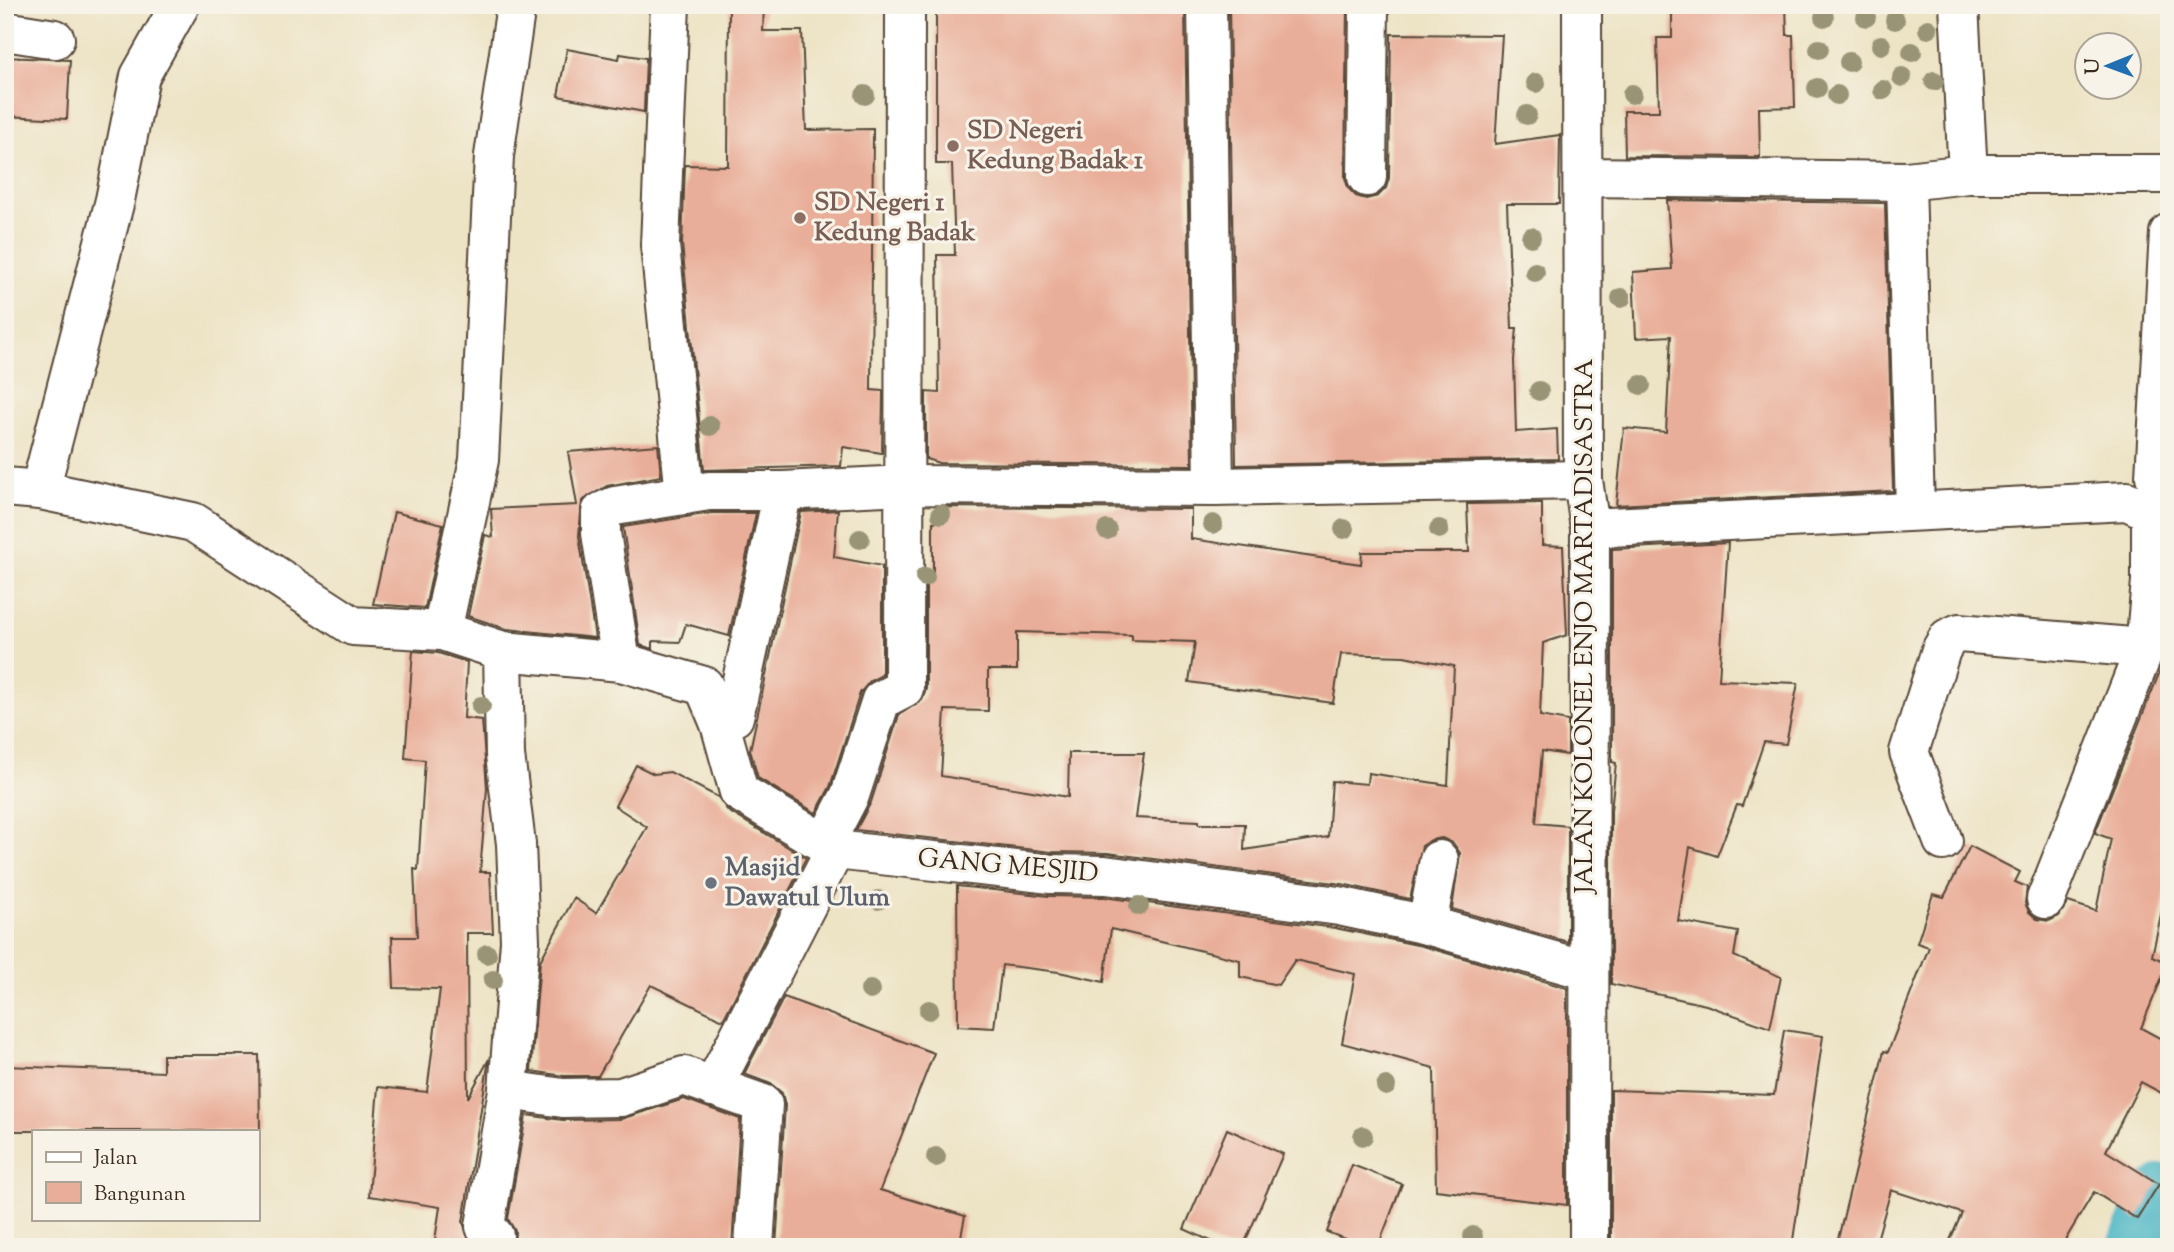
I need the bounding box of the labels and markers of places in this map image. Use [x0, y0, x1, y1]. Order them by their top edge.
place label: SD Negeri Kedung Badak 1 [967, 113, 1143, 180]
marker: SD Negeri Kedung Badak 1 [945, 138, 961, 154]
place label: SD Negeri 1 Kedung Badak [814, 185, 976, 252]
marker: SD Negeri 1 Kedung Badak [792, 210, 808, 226]
place label: Masjid Dawatul Ulum [725, 850, 890, 917]
marker: Masjid Dawatul Ulum [703, 875, 719, 891]

